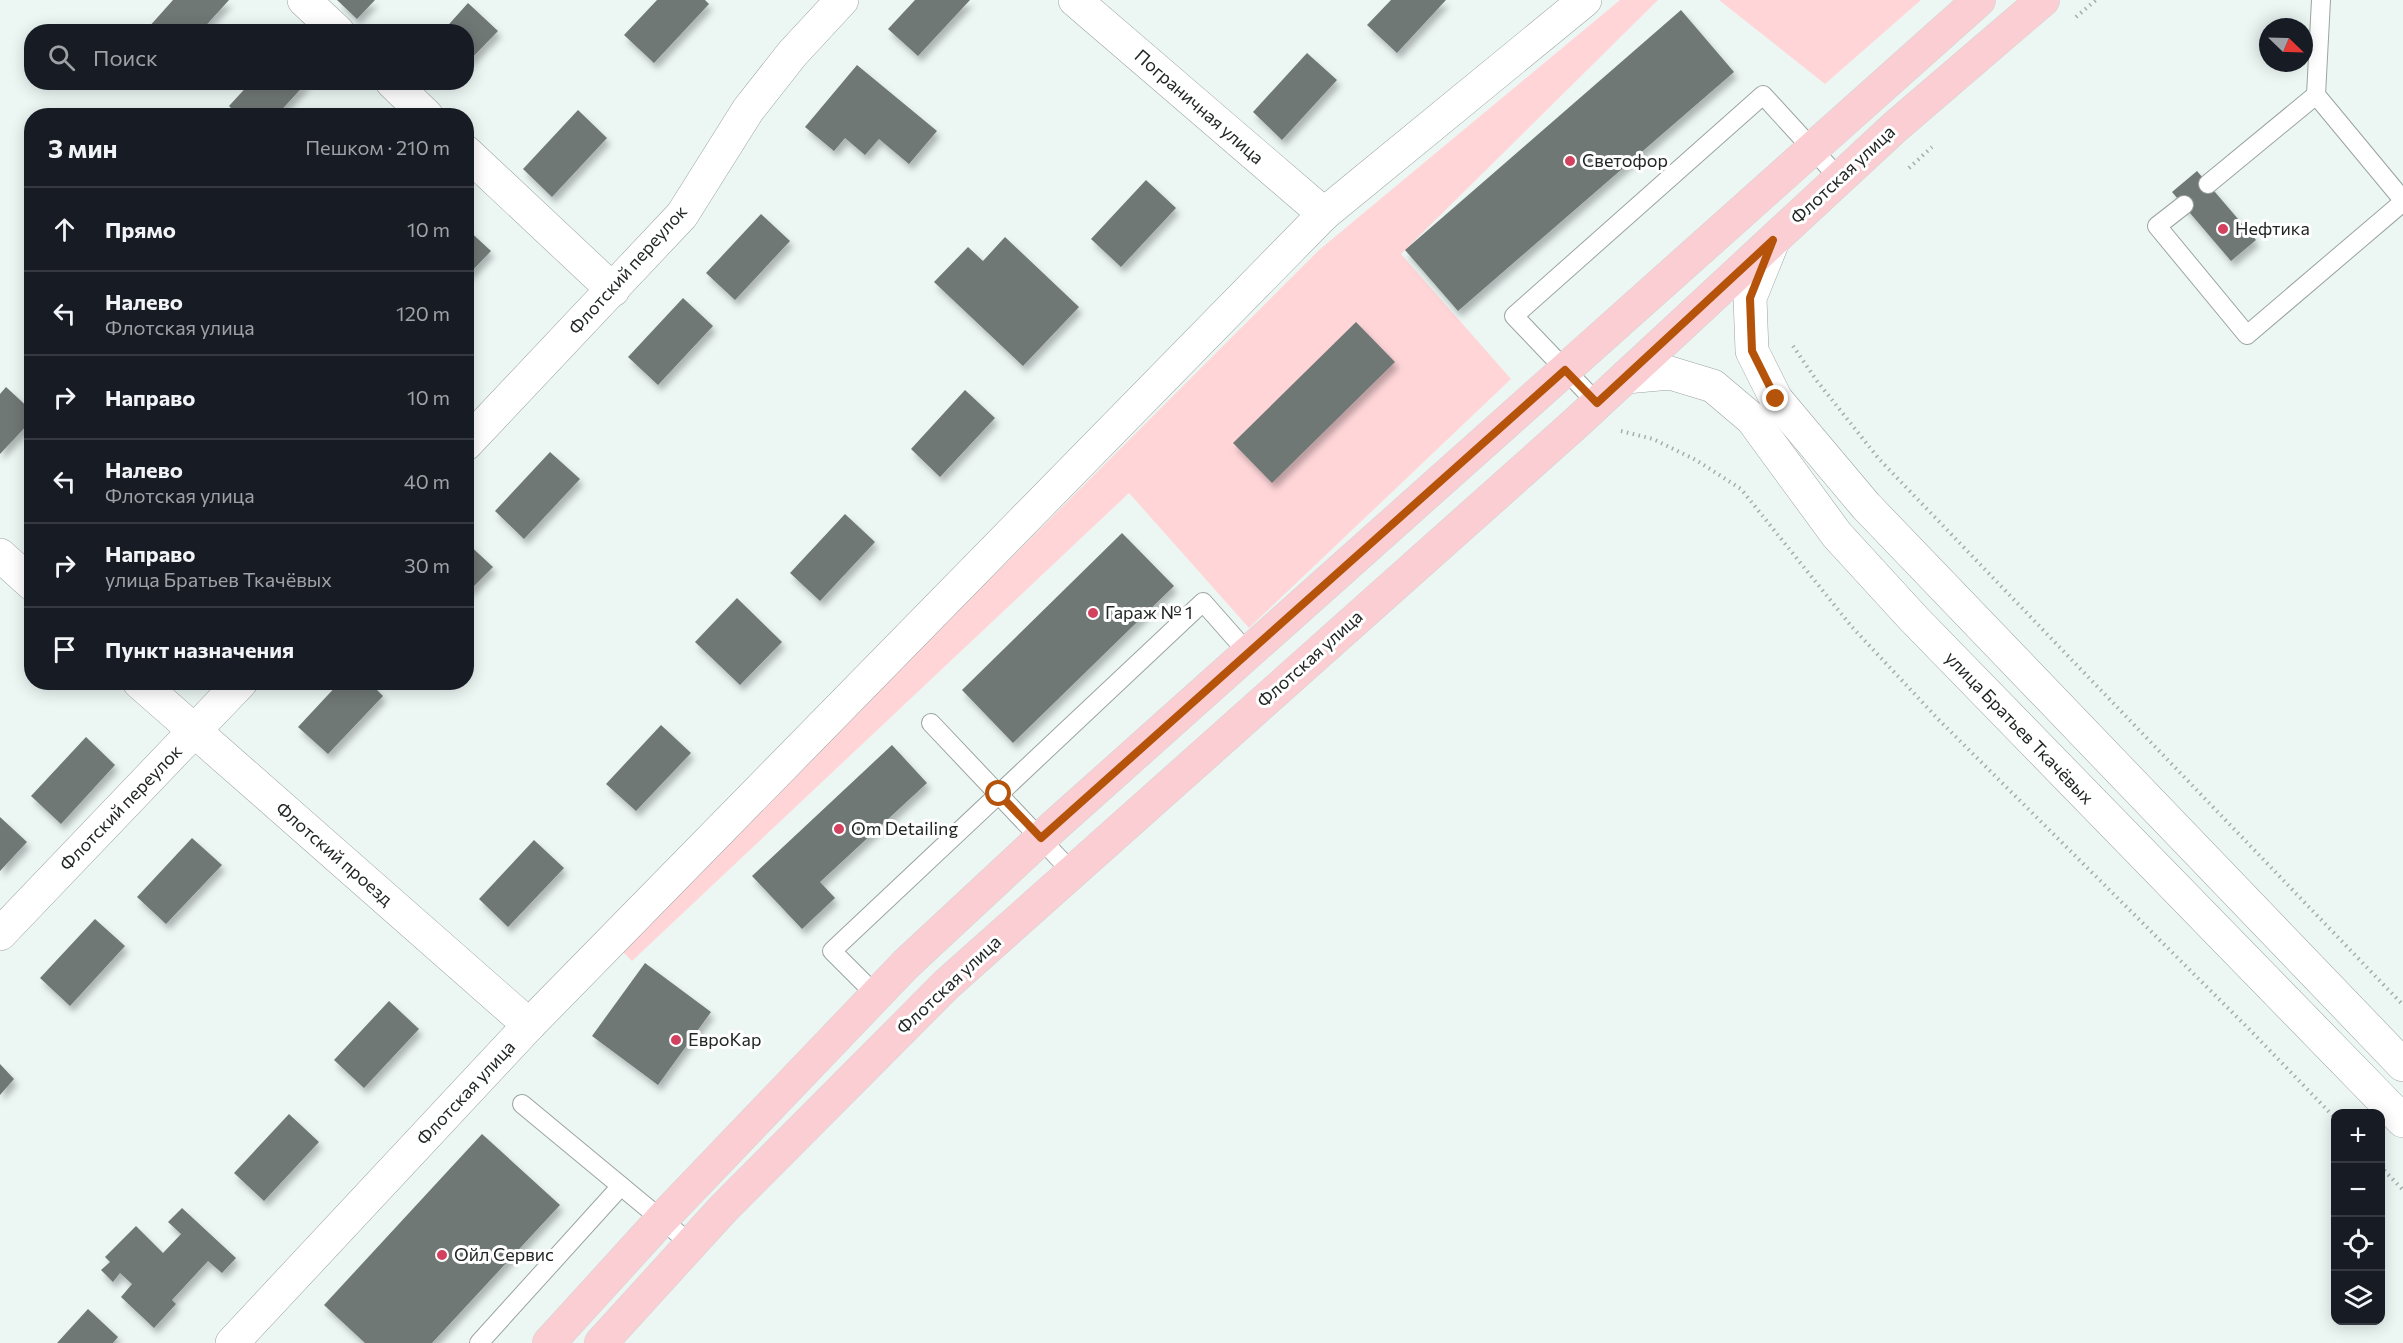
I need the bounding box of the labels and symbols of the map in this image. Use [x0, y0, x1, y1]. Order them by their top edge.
north arrow [2259, 18, 2313, 72]
street label: Пограничная улица [1131, 44, 1269, 168]
street label: Флотская улица [1786, 120, 1899, 228]
place label: Светофор [1582, 149, 1668, 171]
marker: Светофор [1563, 154, 1577, 168]
street label: Флотский переулок [563, 200, 691, 338]
place label: Нефтика [2235, 217, 2310, 239]
marker: Нефтика [2216, 222, 2230, 236]
route end [1762, 385, 1788, 411]
place label: Гараж № 1 [1105, 601, 1193, 623]
street label: Флотская улица [1252, 605, 1367, 711]
marker: Гараж № 1 [1086, 606, 1100, 620]
street label: улица Братьев Ткачёвых [1941, 646, 2099, 809]
street label: Флотский переулок [55, 740, 186, 875]
route start [985, 780, 1011, 806]
street label: Флотский проезд [272, 797, 398, 910]
place label: Om Detailing [851, 817, 958, 839]
marker: Om Detailing [832, 822, 846, 836]
street label: Флотская улица [892, 930, 1005, 1038]
place label: ЕвроКар [688, 1028, 761, 1050]
marker: ЕвроКар [669, 1033, 683, 1047]
street label: Флотская улица [411, 1036, 519, 1149]
place label: Ойл Сервис [454, 1243, 554, 1265]
marker: Ойл Сервис [435, 1248, 449, 1262]

